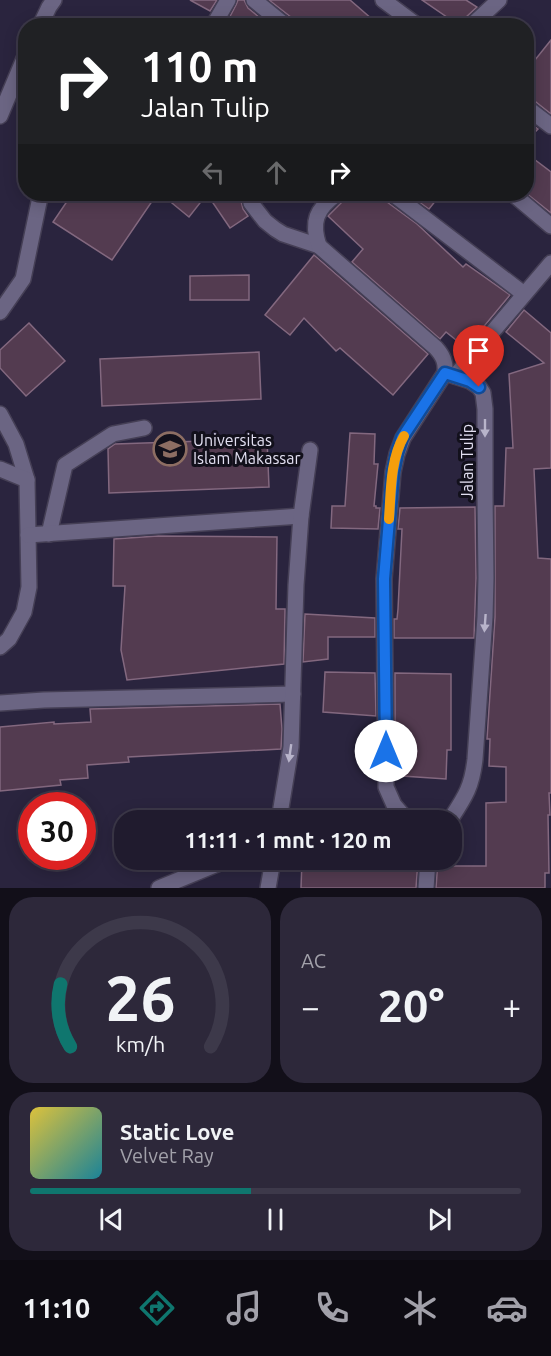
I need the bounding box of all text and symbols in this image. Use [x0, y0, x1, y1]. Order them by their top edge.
icon: right [42, 42, 120, 120]
text: 110 m [141, 43, 258, 90]
text: Jalan Tulip [141, 92, 270, 122]
icon: left [197, 156, 230, 189]
icon: ahead [260, 156, 293, 189]
icon: right [323, 156, 356, 189]
pin [453, 325, 504, 387]
icon: arrive [462, 334, 495, 367]
one-way arrow [480, 419, 490, 438]
street label: Jalan Tulip [458, 424, 476, 500]
school or university icon: Universitas Islam Makassar [152, 431, 188, 467]
place label: Universitas Islam Makassar [193, 431, 301, 467]
one-way arrow [480, 614, 490, 633]
position arrow [354, 719, 418, 783]
one-way arrow [286, 743, 295, 762]
speed limit sign: 30 [18, 792, 96, 870]
text: 11:11 · 1 mnt · 120 m [184, 827, 392, 852]
text: AC [301, 949, 326, 972]
text: 26 [105, 963, 175, 1033]
text: 20° [378, 980, 444, 1031]
text: − [301, 988, 320, 1025]
text: + [502, 988, 521, 1025]
text: km/h [115, 1032, 165, 1056]
text: Static Love [120, 1119, 235, 1144]
text: Velvet Ray [120, 1144, 214, 1167]
icon: previous [95, 1203, 128, 1236]
icon: pause [259, 1203, 292, 1236]
icon: next [423, 1203, 456, 1236]
icon: directions [136, 1287, 178, 1329]
icon: music [223, 1287, 265, 1329]
icon: phone [311, 1287, 353, 1329]
icon: climate [399, 1287, 441, 1329]
icon: car [486, 1287, 528, 1329]
text: 11:10 [23, 1293, 90, 1323]

